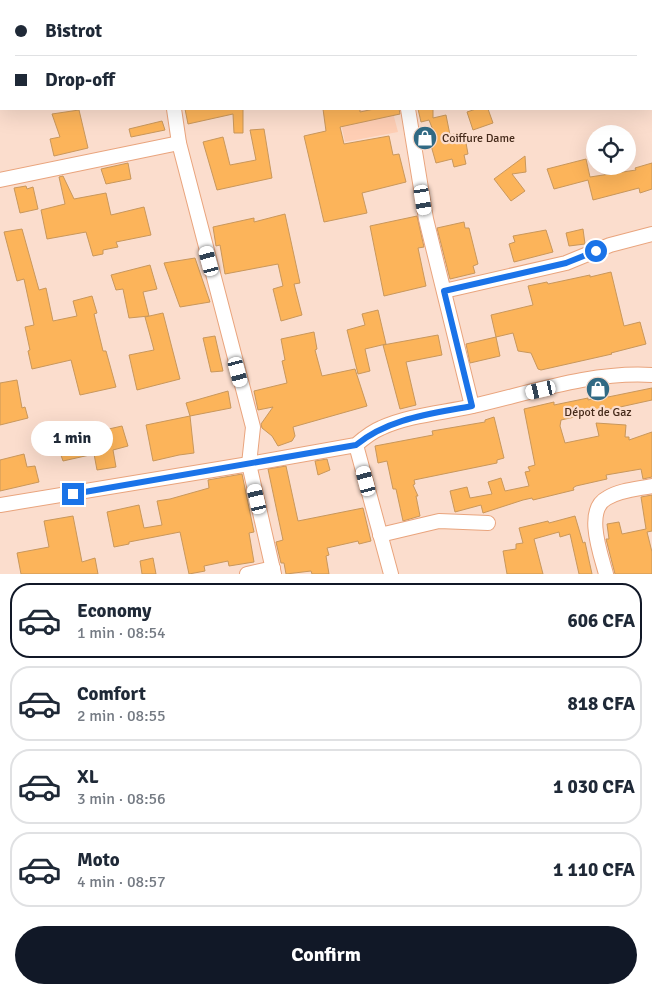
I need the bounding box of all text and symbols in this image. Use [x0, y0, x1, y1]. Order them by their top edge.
text: Bistrot [45, 19, 102, 43]
text: Drop-off [45, 68, 115, 92]
shop icon: Coiffure Dame [412, 125, 438, 151]
map controls [586, 125, 636, 175]
button: locate [586, 125, 636, 175]
place label: Coiffure Dame [442, 131, 515, 146]
car [413, 184, 432, 216]
route start [585, 240, 607, 262]
car [197, 245, 220, 277]
car [226, 356, 249, 388]
shop icon: Dépot de Gaz [585, 376, 611, 402]
car [524, 379, 557, 401]
place label: Dépot de Gaz [564, 405, 632, 420]
callout: 1 min [32, 422, 114, 456]
text: 1 min [53, 428, 91, 448]
car [354, 465, 377, 497]
route end [62, 483, 84, 505]
car [246, 483, 267, 515]
icon: car [17, 598, 62, 643]
text: Economy [77, 599, 151, 623]
text: 606 CFA [567, 609, 635, 633]
text: 1 min · 08:54 [77, 623, 166, 643]
icon: car [17, 681, 62, 726]
text: Comfort [77, 682, 146, 706]
text: 818 CFA [567, 692, 635, 716]
text: 2 min · 08:55 [77, 706, 166, 726]
icon: car [17, 764, 62, 809]
text: XL [77, 765, 99, 789]
text: 1 030 CFA [553, 775, 635, 799]
text: 3 min · 08:56 [77, 789, 166, 809]
icon: car [17, 847, 62, 892]
text: Moto [77, 848, 120, 872]
text: 1 110 CFA [553, 858, 635, 882]
text: 4 min · 08:57 [77, 872, 166, 892]
button: Confirm [15, 926, 637, 984]

